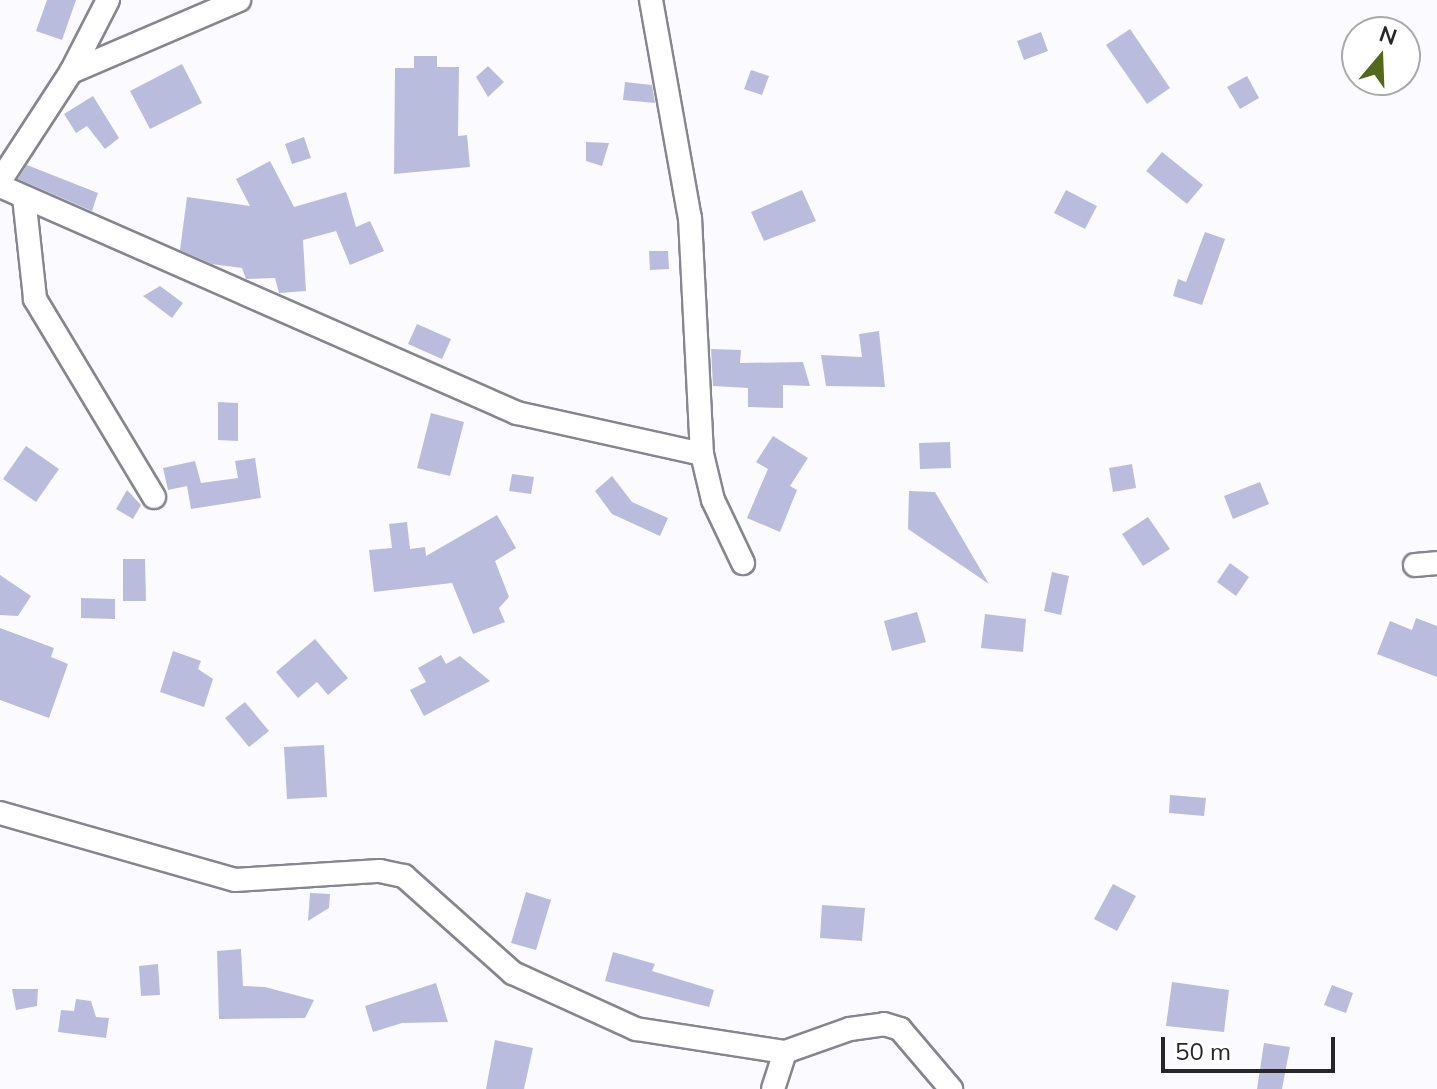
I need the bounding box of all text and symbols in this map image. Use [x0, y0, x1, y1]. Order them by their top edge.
north arrow [1341, 16, 1421, 96]
text: N [1376, 19, 1401, 51]
scale bar [1165, 1021, 1339, 1071]
text: 50 m [1175, 1036, 1231, 1066]

